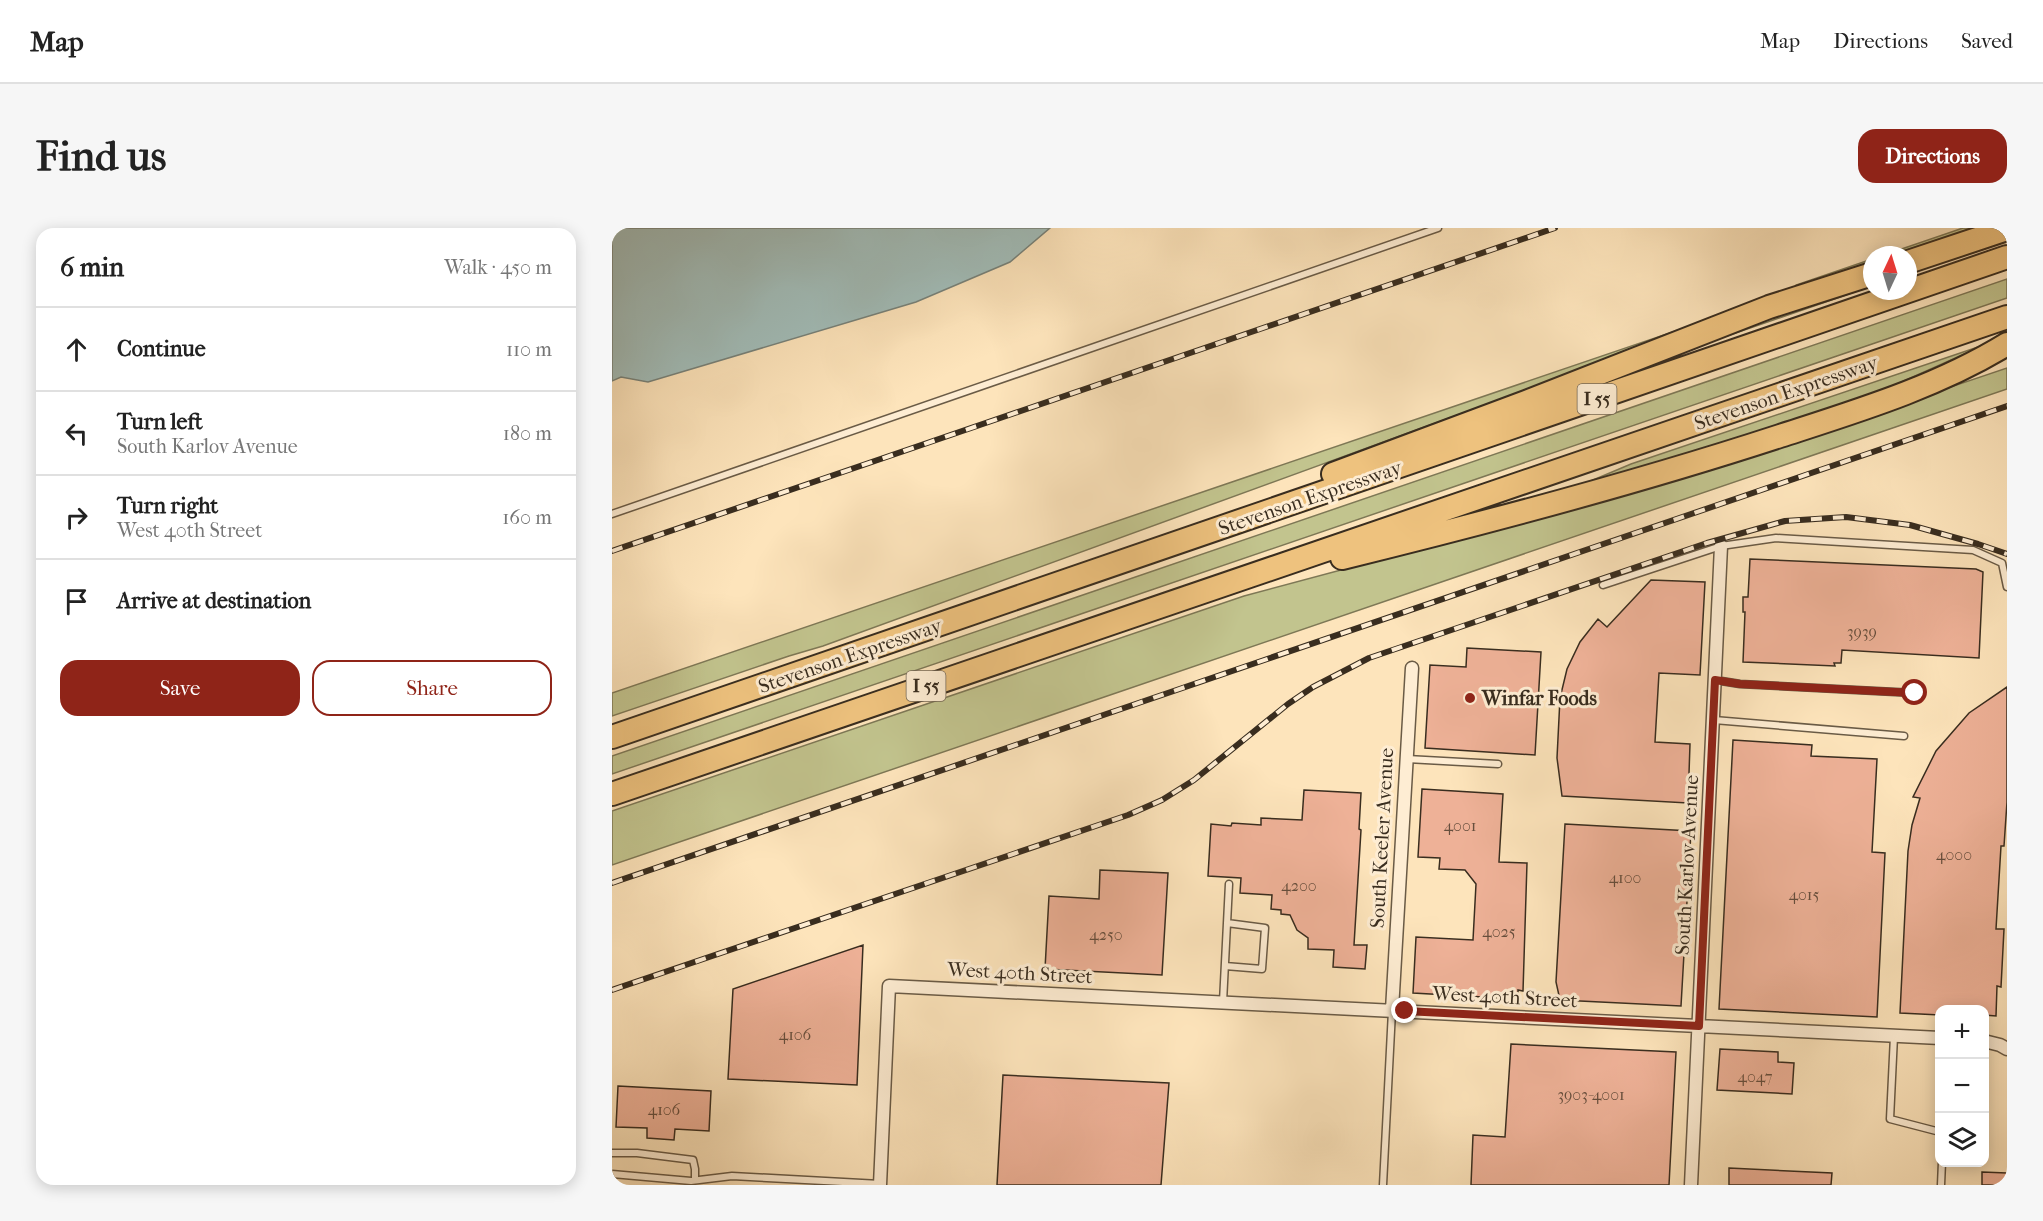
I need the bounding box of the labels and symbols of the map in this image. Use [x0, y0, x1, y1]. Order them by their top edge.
north arrow [1863, 246, 1917, 300]
street label: Stevenson Expressway [1691, 350, 1882, 435]
road number: I 55 [1578, 384, 1616, 414]
street label: Stevenson Expressway [1215, 455, 1406, 540]
street label: Stevenson Expressway [755, 613, 946, 698]
house number: 3939 [1847, 622, 1877, 641]
road number: I 55 [906, 671, 946, 701]
route start [1901, 679, 1927, 705]
place label: Winfar Foods [1481, 687, 1598, 710]
marker: Winfar Foods [1463, 691, 1477, 705]
street label: South Keeler Avenue [1366, 747, 1398, 929]
street label: South Karlov Avenue [1671, 774, 1703, 956]
house number: 4001 [1444, 816, 1476, 835]
house number: 4000 [1936, 845, 1972, 864]
house number: 4100 [1609, 868, 1641, 887]
house number: 4200 [1281, 876, 1317, 895]
house number: 4015 [1789, 885, 1819, 904]
house number: 4025 [1482, 922, 1516, 941]
house number: 4250 [1089, 925, 1123, 944]
street label: West 40th Street [946, 958, 1093, 988]
street label: West 40th Street [1431, 982, 1578, 1012]
route end [1391, 997, 1417, 1023]
house number: 4106 [779, 1025, 812, 1044]
house number: 4047 [1738, 1067, 1773, 1086]
house number: 3903-4001 [1557, 1085, 1625, 1104]
house number: 4106 [648, 1100, 681, 1119]

